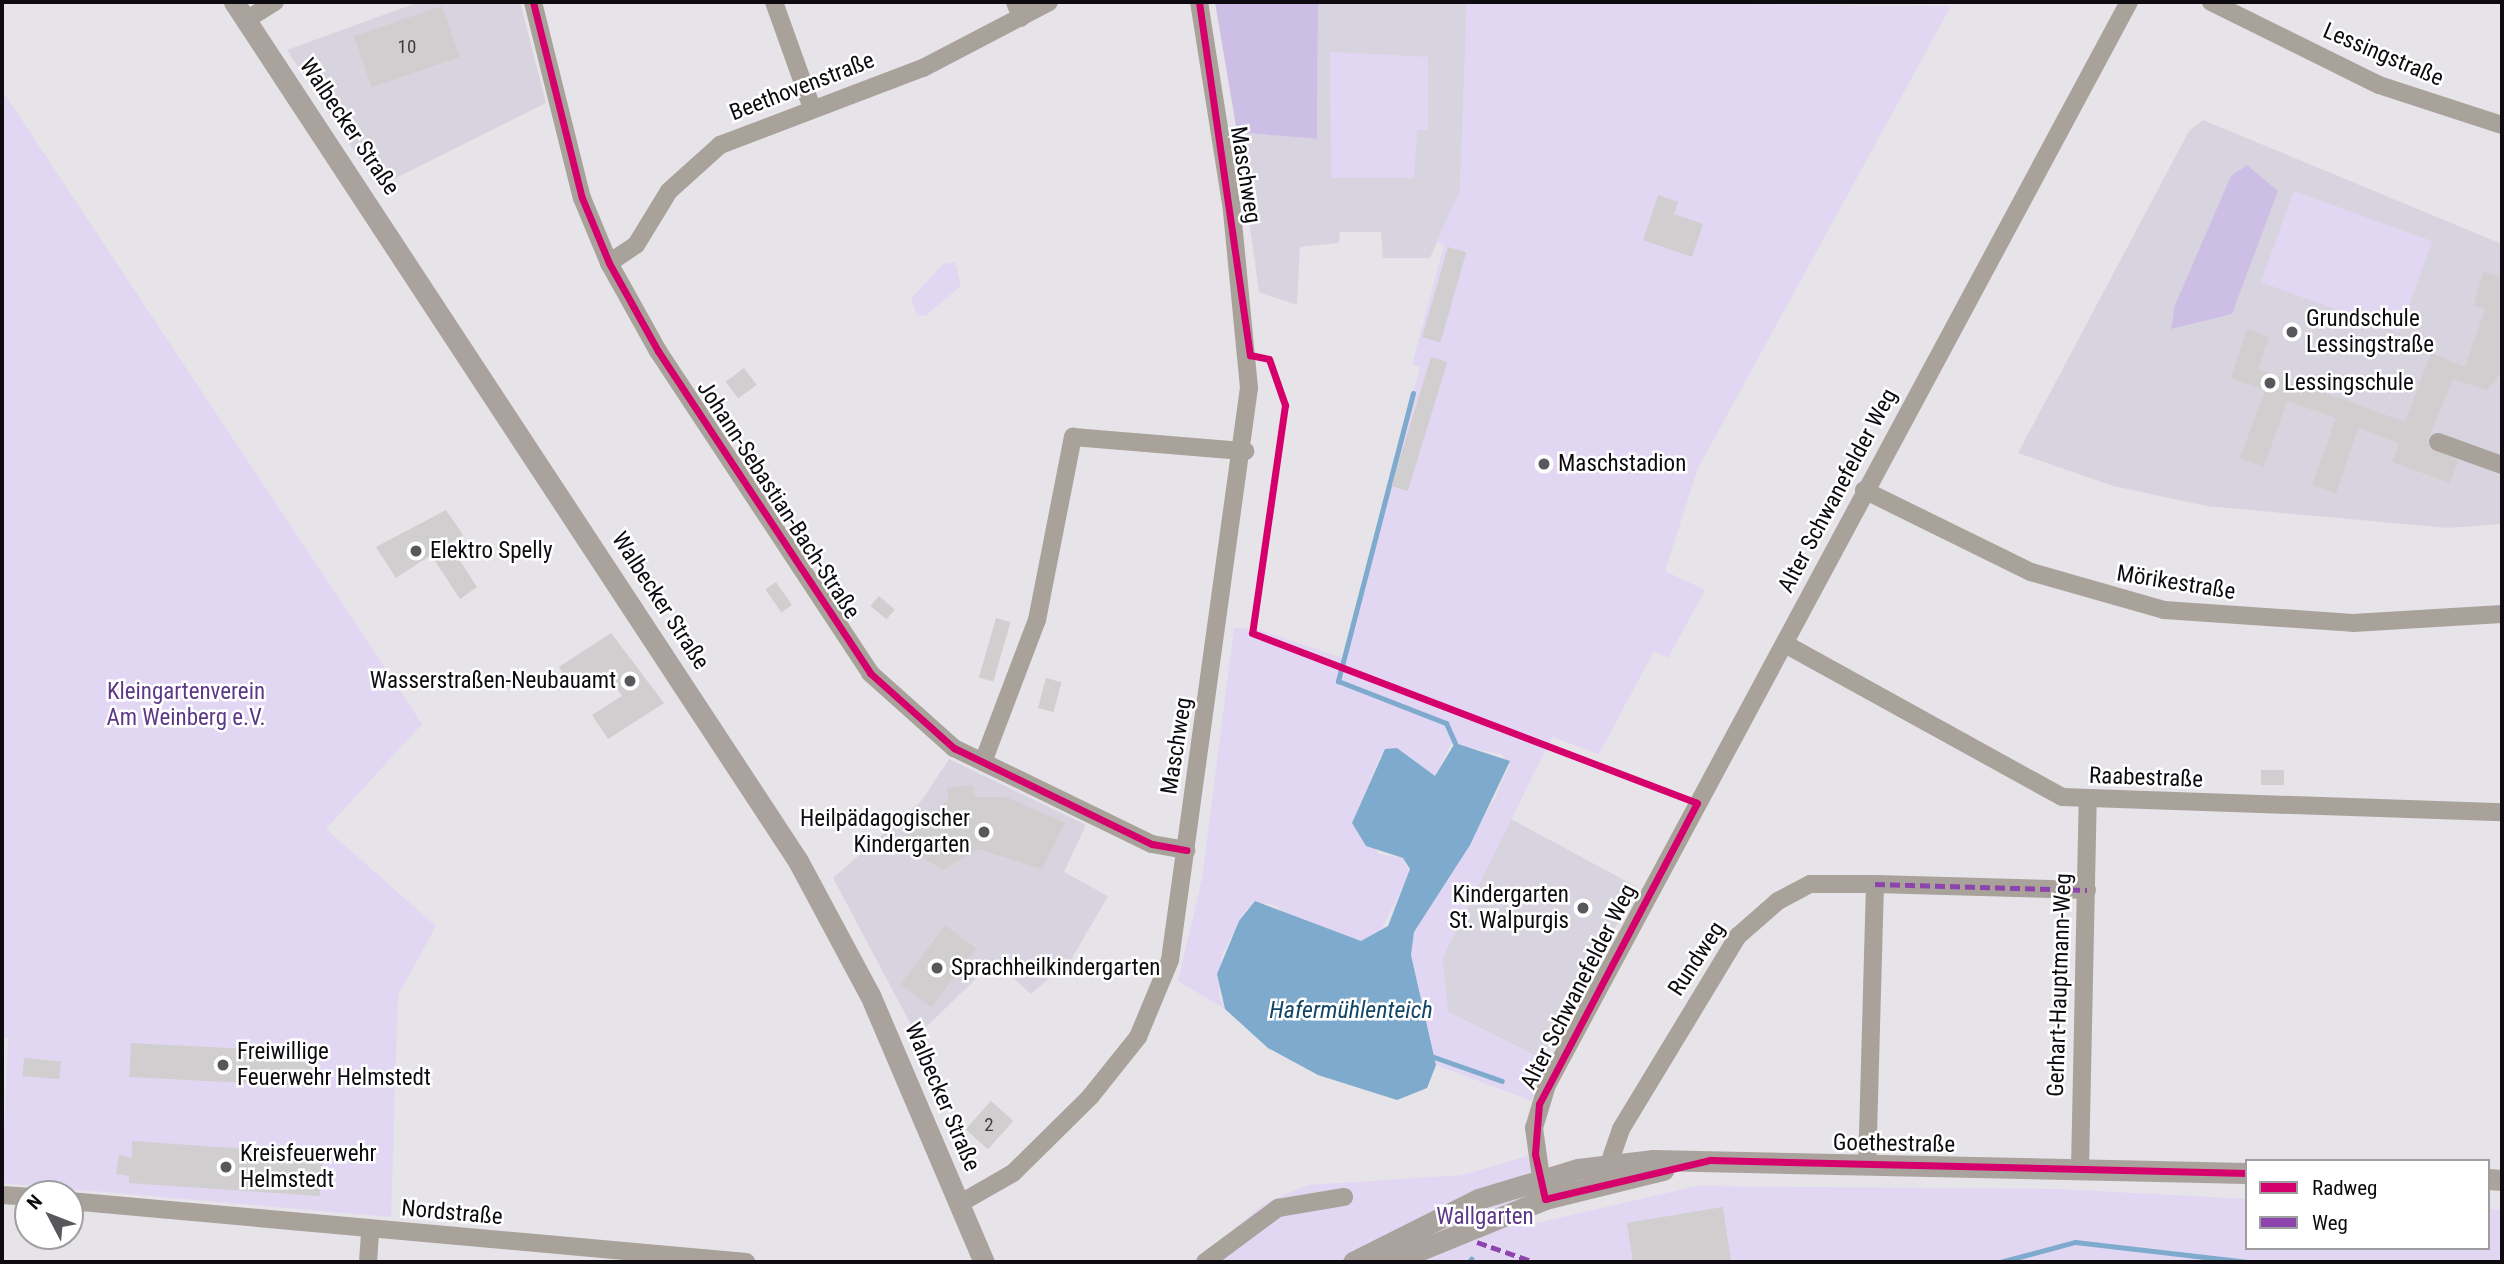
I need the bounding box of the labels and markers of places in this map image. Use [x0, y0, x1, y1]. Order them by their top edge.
place label: Grundschule Lessingstraße [2306, 305, 2434, 359]
marker: Grundschule Lessingstraße [2284, 324, 2300, 340]
place label: Lessingschule [2284, 369, 2414, 397]
marker: Lessingschule [2262, 375, 2278, 391]
place label: Maschstadion [1558, 450, 1686, 478]
marker: Maschstadion [1536, 456, 1552, 472]
place label: Elektro Spelly [430, 537, 552, 565]
marker: Elektro Spelly [408, 543, 424, 559]
place label: Wasserstraßen-Neubauamt [370, 667, 616, 695]
marker: Wasserstraßen-Neubauamt [622, 673, 638, 689]
place label: Heilpädagogischer Kindergarten [800, 805, 970, 859]
marker: Heilpädagogischer Kindergarten [976, 824, 992, 840]
place label: Kindergarten St. Walpurgis [1449, 881, 1569, 935]
marker: Kindergarten St. Walpurgis [1575, 900, 1591, 916]
place label: Sprachheilkindergarten [951, 954, 1160, 982]
marker: Sprachheilkindergarten [929, 960, 945, 976]
place label: Freiwillige Feuerwehr Helmstedt [237, 1038, 431, 1092]
marker: Freiwillige Feuerwehr Helmstedt [215, 1057, 231, 1073]
place label: Kreisfeuerwehr Helmstedt [240, 1140, 377, 1194]
marker: Kreisfeuerwehr Helmstedt [218, 1159, 234, 1175]

